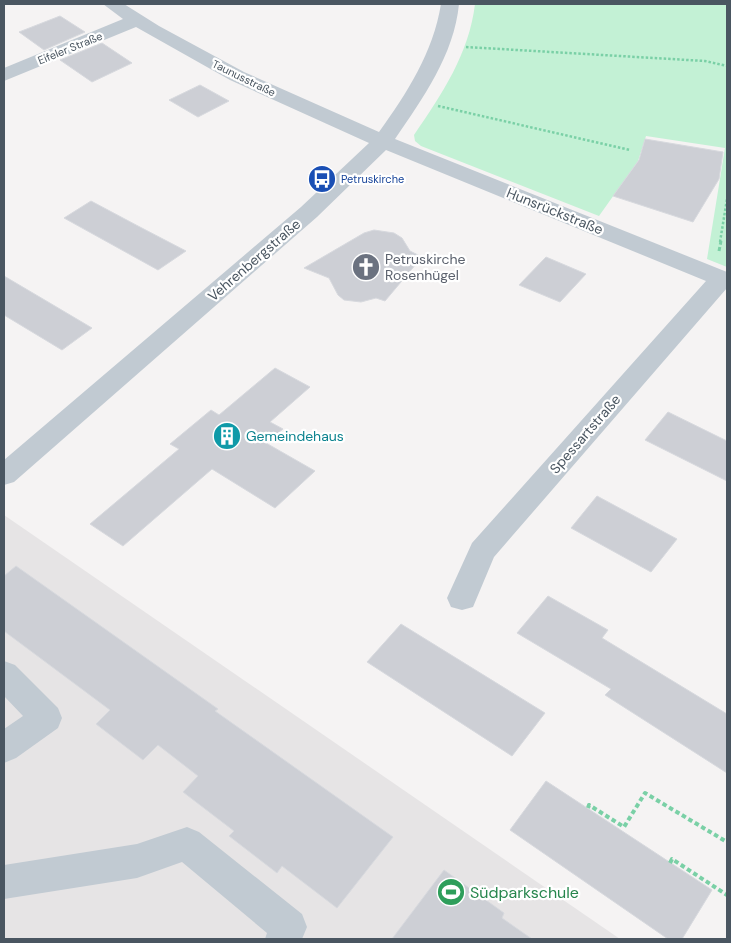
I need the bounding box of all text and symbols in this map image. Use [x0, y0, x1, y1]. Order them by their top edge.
street label: Eifeler Straße [36, 29, 104, 67]
street label: Taunusstraße [210, 57, 278, 99]
bus stop icon: Petruskirche [307, 164, 337, 194]
place label: Petruskirche [341, 172, 404, 186]
street label: Hunsrückstraße [504, 183, 606, 239]
street label: Vehrenbergstraße [204, 215, 304, 305]
place label: Petruskirche Rosenhügel [385, 250, 466, 284]
church icon: Petruskirche Rosenhügel [351, 252, 381, 282]
street label: Spessartstraße [546, 391, 624, 477]
building icon: Gemeindehaus [212, 421, 242, 451]
place label: Gemeindehaus [246, 427, 344, 445]
sports icon: Südparkschule [436, 877, 466, 907]
place label: Südparkschule [470, 882, 579, 903]

